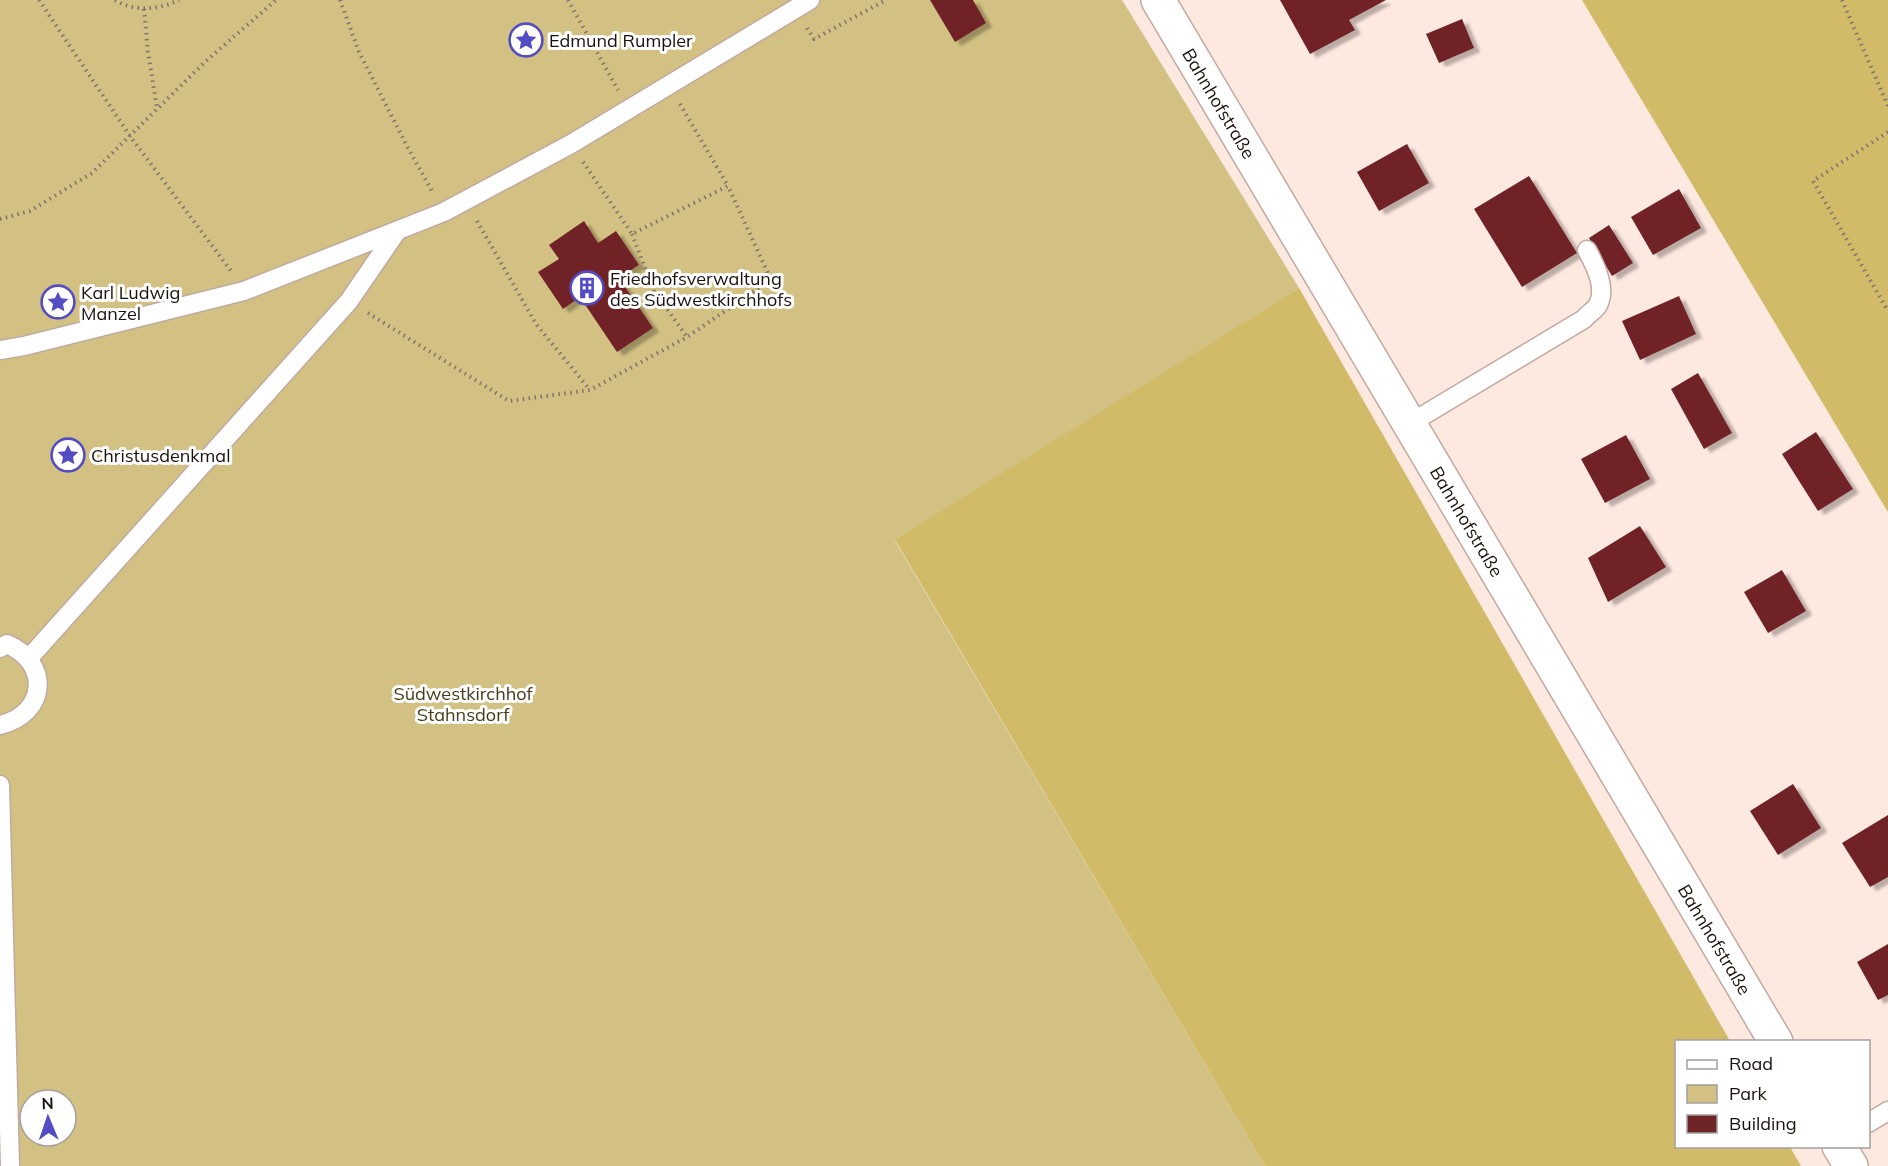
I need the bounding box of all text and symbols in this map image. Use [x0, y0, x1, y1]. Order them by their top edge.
place icon: Edmund Rumpler [508, 22, 544, 58]
place label: Edmund Rumpler [549, 29, 693, 52]
street label: Bahnhofstraße [1178, 44, 1261, 163]
place label: Friedhofsverwaltung des Südwestkirchhofs [610, 267, 792, 311]
building icon: Friedhofsverwaltung des Südwestkirchhofs [569, 270, 605, 306]
place label: Karl Ludwig Manzel [81, 281, 180, 325]
place icon: Karl Ludwig Manzel [40, 284, 76, 320]
place icon: Christusdenkmal [50, 437, 86, 473]
place label: Christusdenkmal [91, 444, 230, 467]
street label: Bahnhofstraße [1425, 462, 1509, 581]
park label: Südwestkirchhof Stahnsdorf [393, 682, 533, 726]
street label: Bahnhofstraße [1673, 880, 1757, 999]
legend [1675, 1040, 1870, 1148]
text: Road [1729, 1052, 1773, 1075]
text: Park [1729, 1082, 1768, 1105]
north arrow [18, 1088, 78, 1148]
text: N [41, 1093, 54, 1113]
text: Building [1729, 1112, 1797, 1135]

